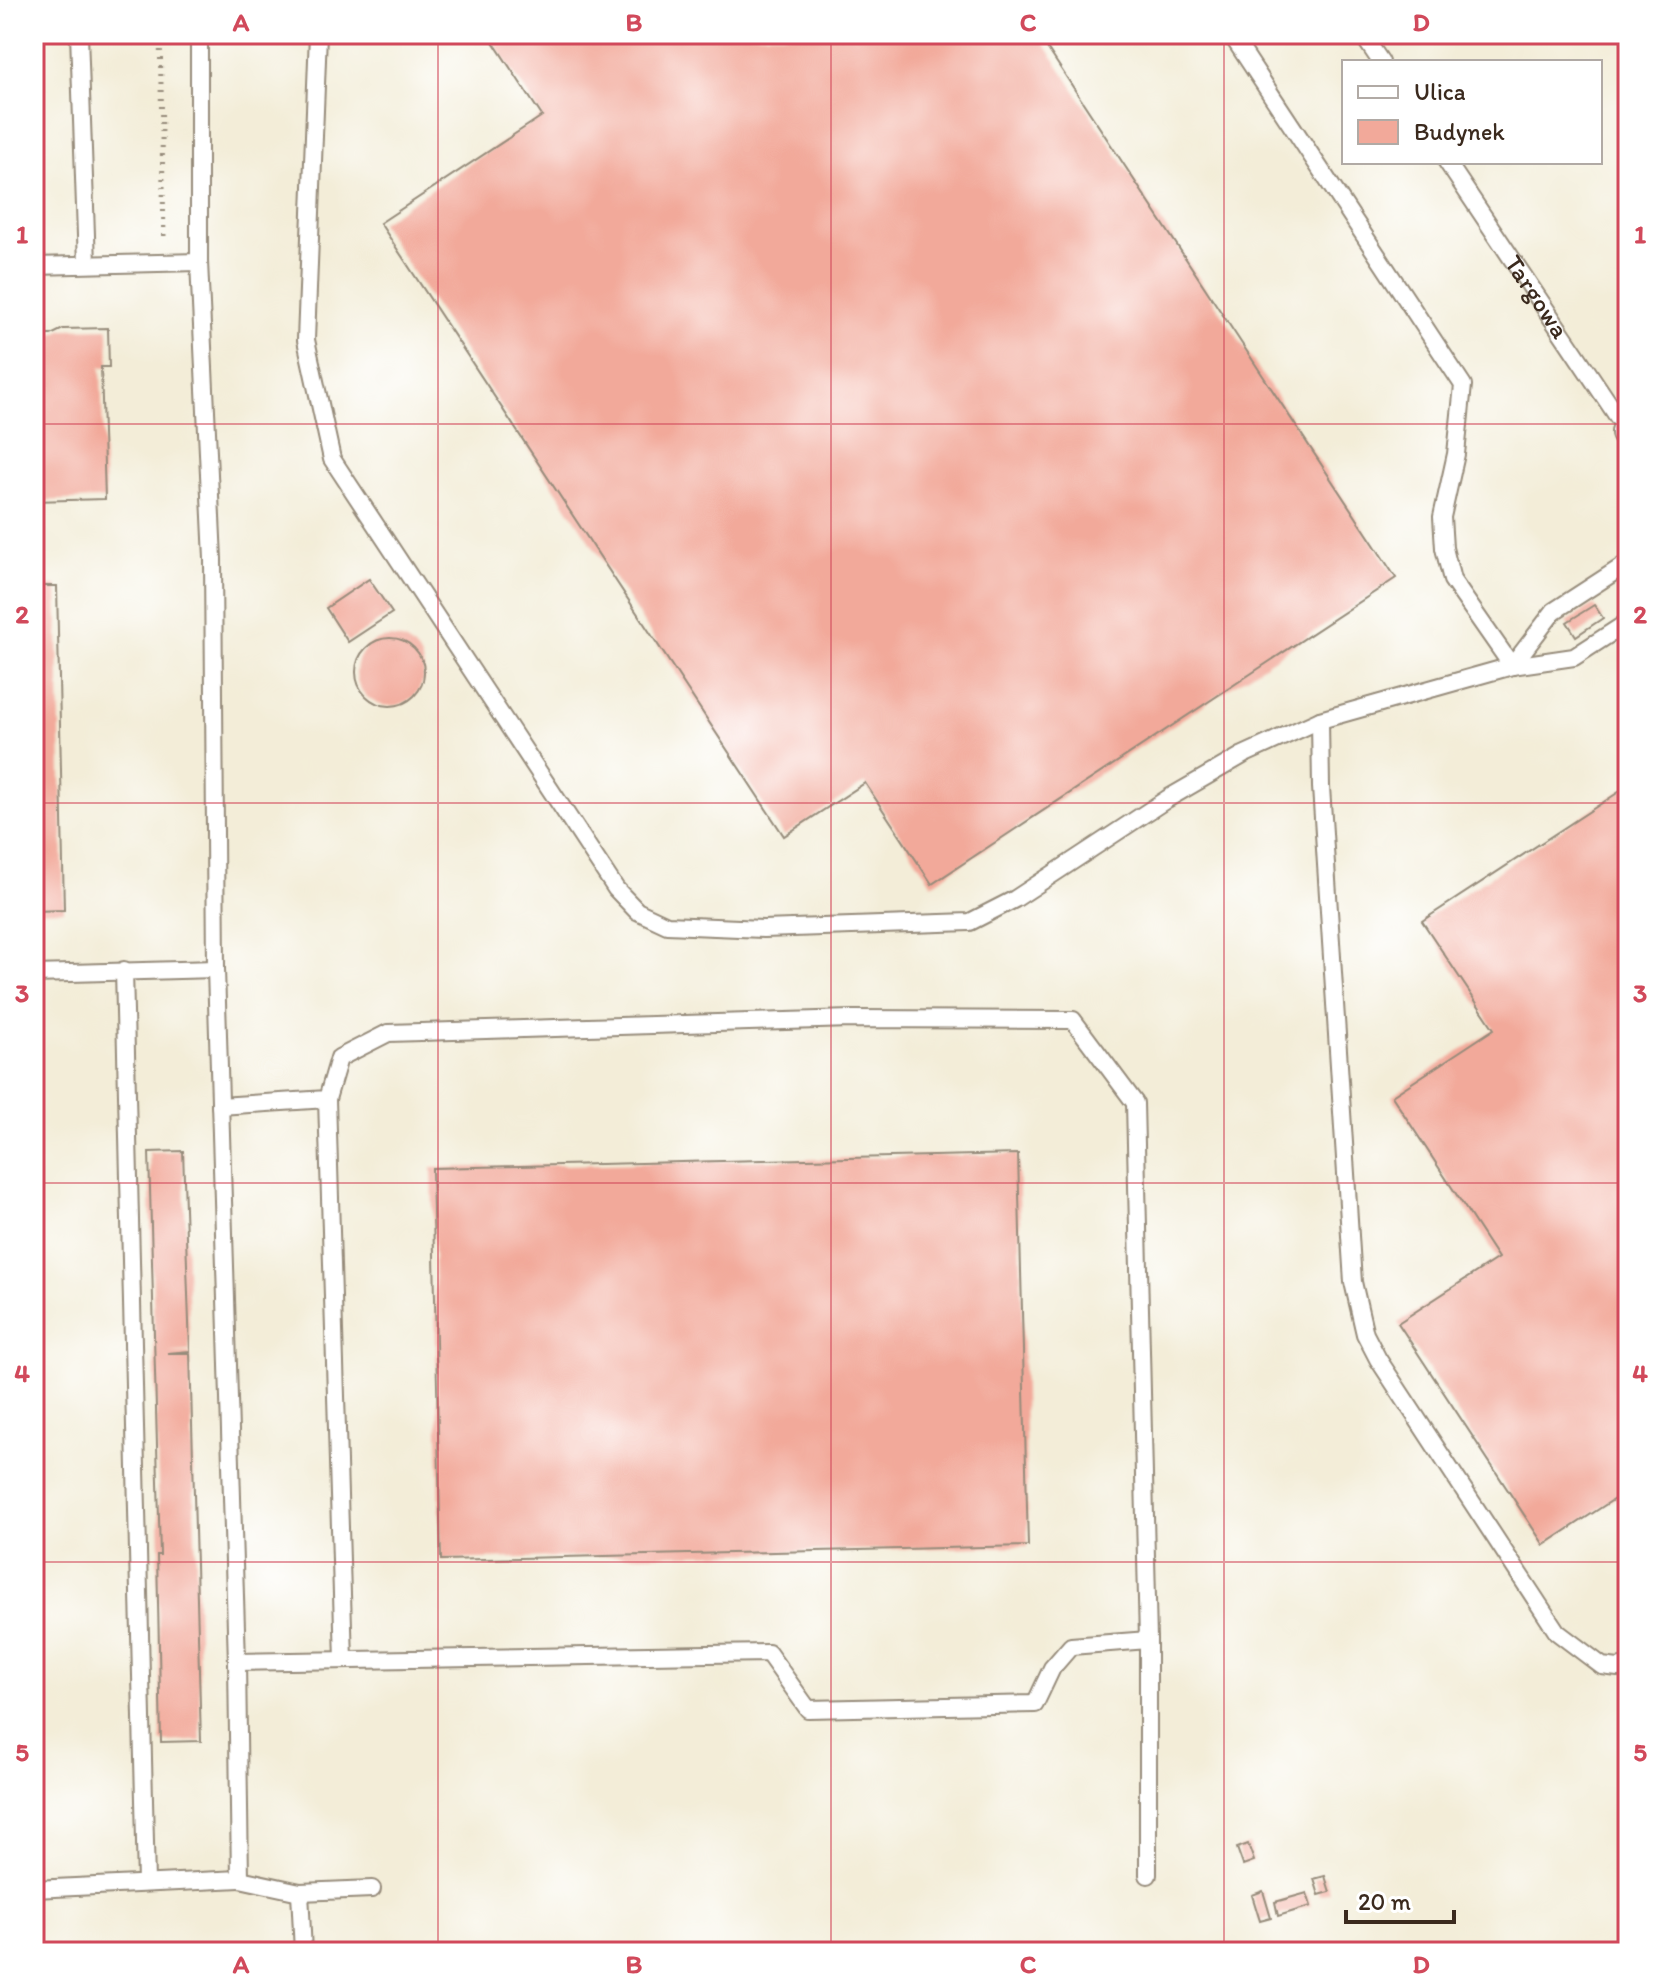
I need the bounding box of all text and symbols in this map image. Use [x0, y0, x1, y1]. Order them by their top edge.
text: A [232, 6, 250, 38]
text: B [626, 6, 643, 38]
text: C [1020, 6, 1037, 38]
text: D [1412, 6, 1430, 38]
legend [1342, 60, 1602, 164]
text: Ulica [1414, 77, 1466, 106]
text: Budynek [1414, 117, 1505, 146]
text: 1 [16, 218, 28, 250]
text: 1 [1634, 218, 1646, 250]
street label: Targowa [1498, 249, 1577, 345]
text: 2 [15, 598, 29, 630]
text: 2 [1633, 598, 1647, 630]
text: 3 [15, 977, 29, 1009]
text: 3 [1633, 977, 1647, 1009]
text: 4 [14, 1357, 30, 1389]
text: 4 [1632, 1357, 1648, 1389]
text: 5 [15, 1736, 29, 1768]
text: 5 [1633, 1736, 1647, 1768]
scale bar [1346, 1874, 1454, 1924]
text: 20 m [1358, 1887, 1411, 1916]
text: A [232, 1948, 250, 1980]
text: B [626, 1948, 643, 1980]
text: C [1020, 1948, 1037, 1980]
text: D [1412, 1948, 1430, 1980]

